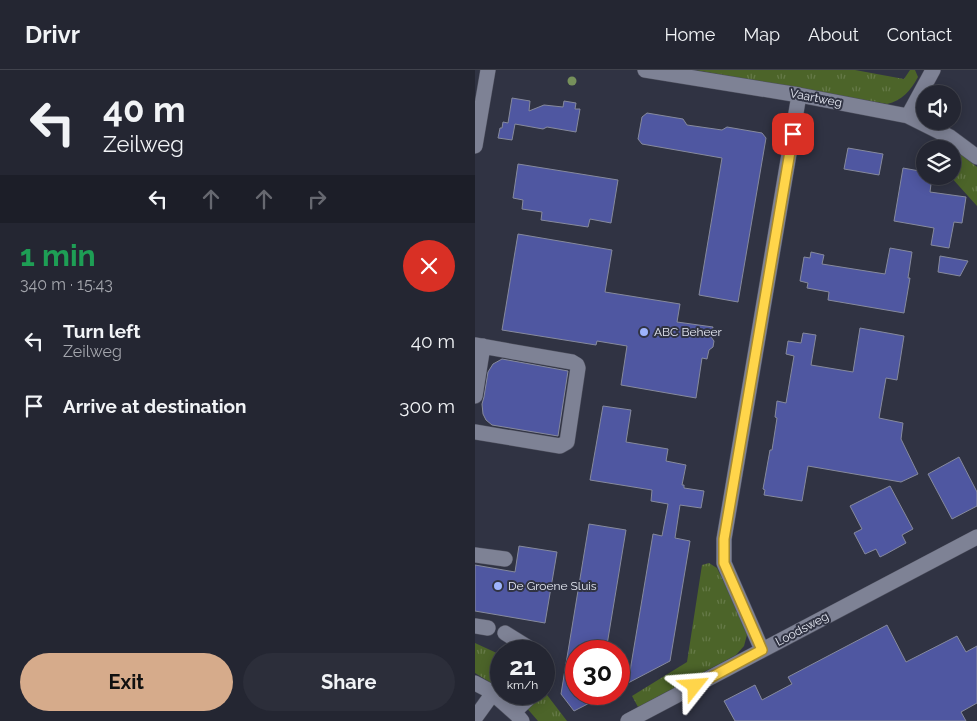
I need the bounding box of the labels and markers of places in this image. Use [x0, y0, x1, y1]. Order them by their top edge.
pin [772, 113, 814, 155]
place label: ABC Beheer [654, 325, 723, 339]
marker: ABC Beheer [638, 326, 650, 338]
place label: De Groene Sluis [508, 579, 597, 593]
marker: De Groene Sluis [492, 580, 504, 592]

